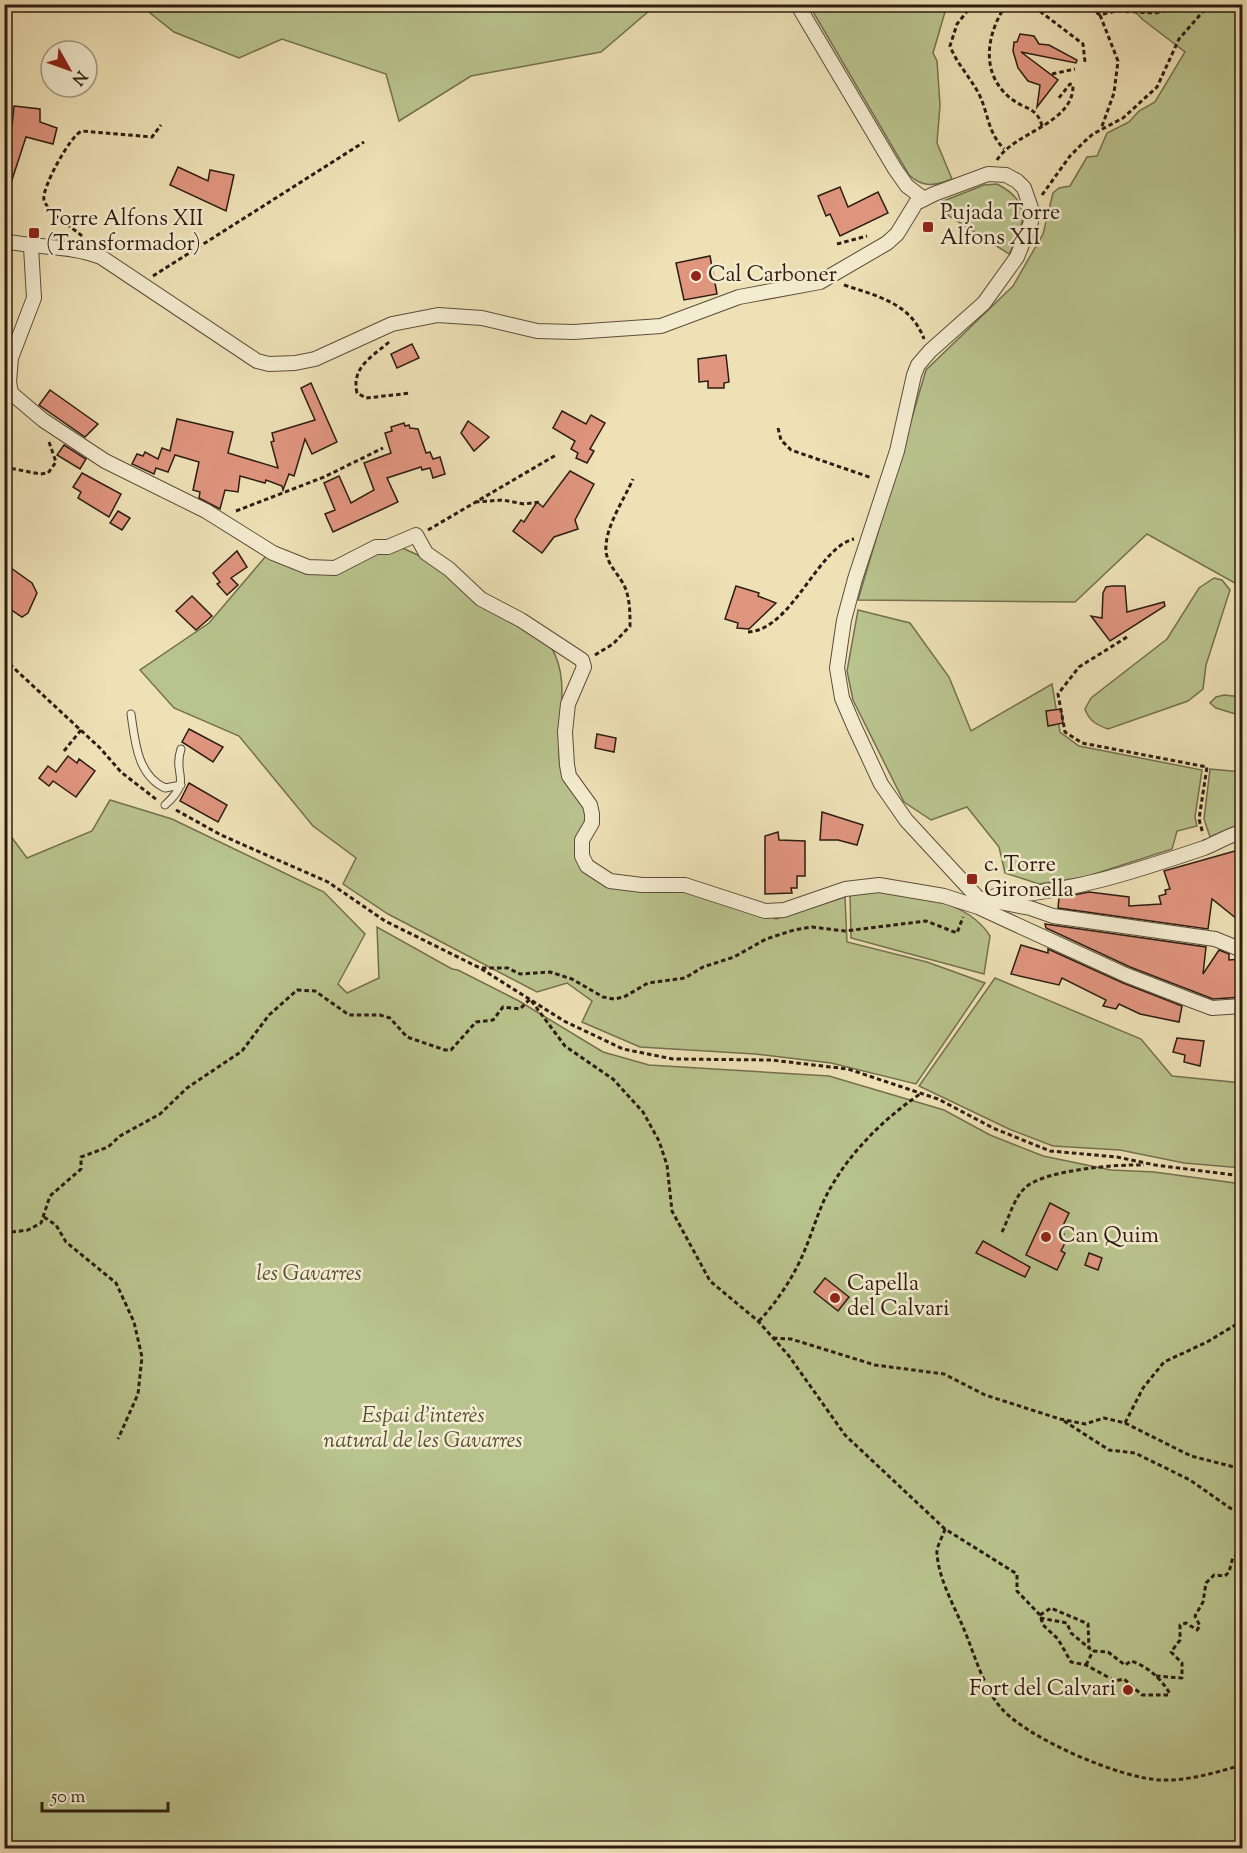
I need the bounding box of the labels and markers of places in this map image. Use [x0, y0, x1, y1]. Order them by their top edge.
place label: Pujada Torre Alfons XII [940, 198, 1060, 255]
place label: Torre Alfons XII (Transformador) [46, 204, 203, 261]
marker: Pujada Torre Alfons XII [921, 220, 935, 234]
marker: Torre Alfons XII (Transformador) [27, 226, 41, 240]
place label: Cal Carboner [708, 260, 837, 292]
marker: Cal Carboner [689, 269, 703, 283]
place label: c. Torre Gironella [984, 850, 1074, 907]
marker: c. Torre Gironella [965, 872, 979, 886]
place label: Can Quim [1058, 1221, 1159, 1253]
marker: Can Quim [1039, 1230, 1053, 1244]
place label: Capella del Calvari [847, 1269, 950, 1326]
marker: Capella del Calvari [828, 1291, 842, 1305]
place label: Fort del Calvari [969, 1674, 1116, 1706]
marker: Fort del Calvari [1121, 1683, 1135, 1697]

